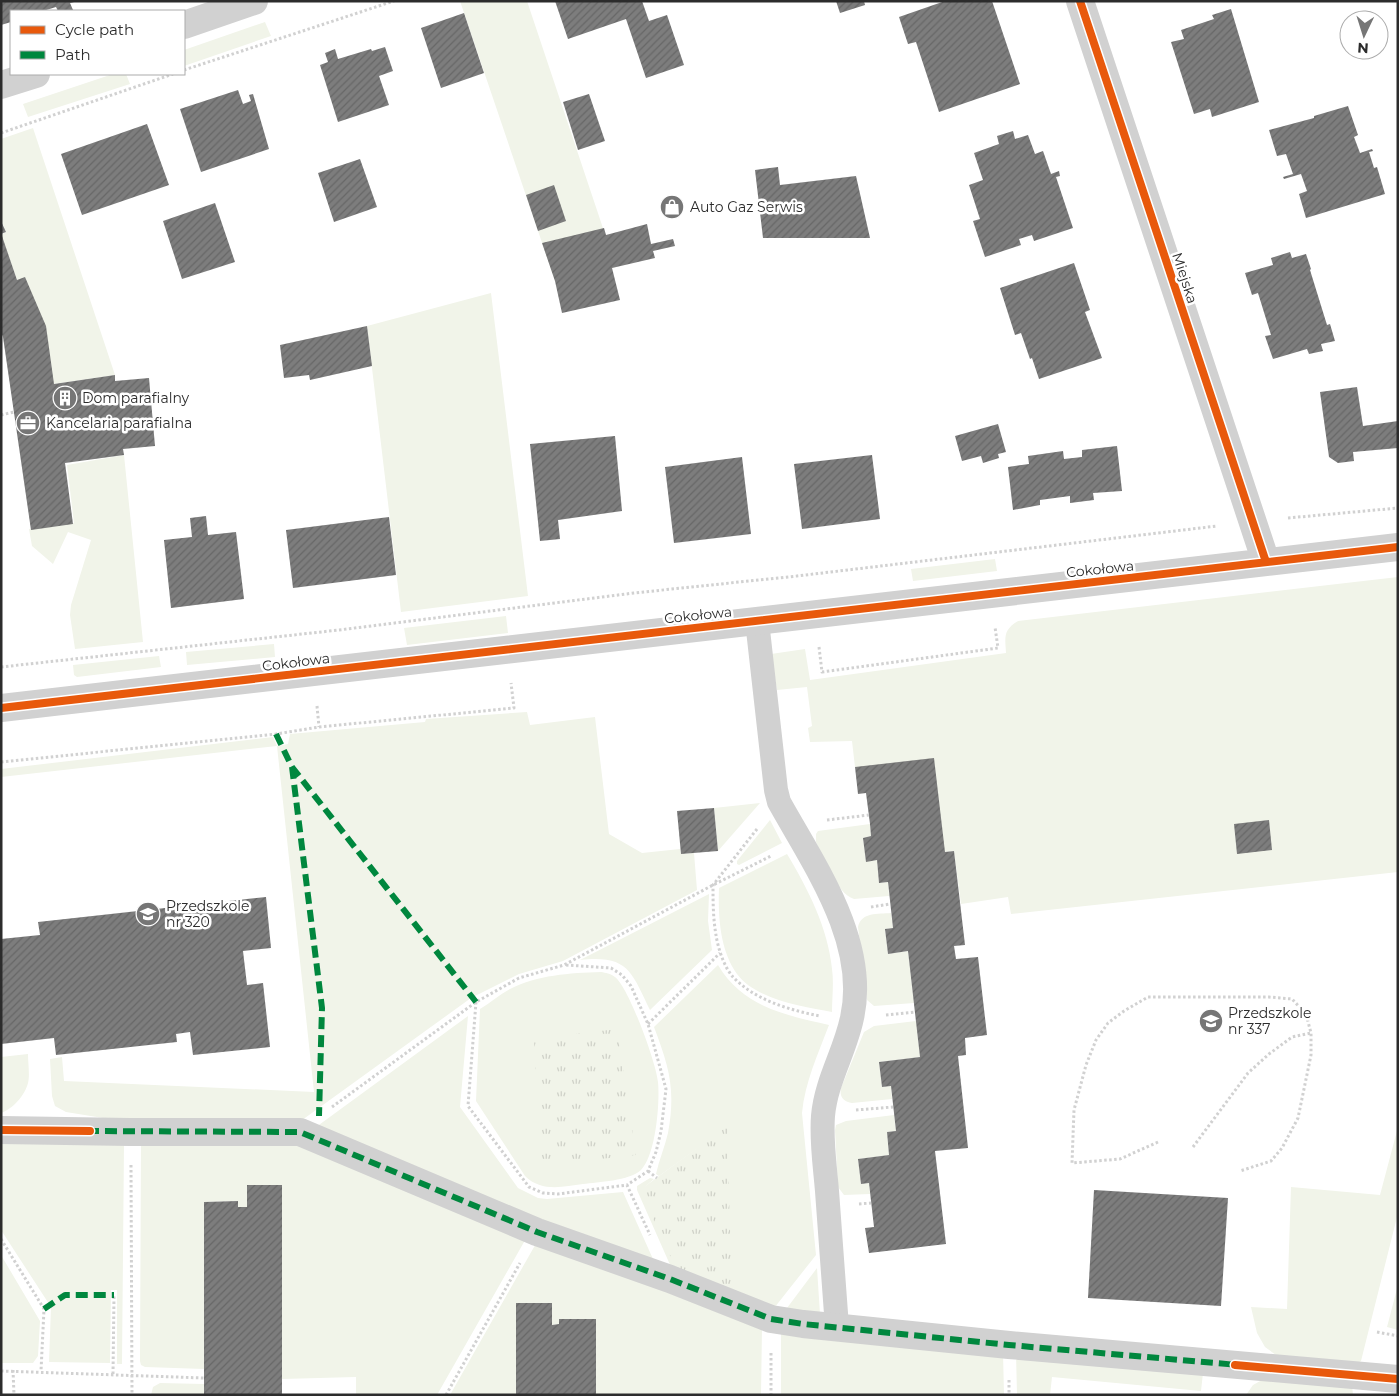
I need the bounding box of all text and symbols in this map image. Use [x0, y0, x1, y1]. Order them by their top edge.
legend [10, 10, 185, 75]
north arrow [1339, 10, 1389, 60]
text: Cycle path [55, 20, 134, 39]
text: N [1357, 39, 1369, 57]
text: Path [55, 45, 91, 64]
shop icon: Auto Gaz Serwis [659, 194, 685, 220]
place label: Auto Gaz Serwis [690, 198, 803, 216]
street label: Miejska [1168, 250, 1202, 306]
building icon: Dom parafialny [52, 385, 78, 411]
place label: Dom parafialny [82, 389, 190, 407]
office icon: Kancelaria parafialna [15, 410, 41, 436]
place label: Kancelaria parafialna [46, 414, 192, 432]
street label: Cokołowa [1065, 556, 1135, 582]
street label: Cokołowa [663, 602, 733, 628]
street label: Cokołowa [261, 649, 331, 675]
place label: Przedszkole nr 320 [166, 897, 249, 931]
school or university icon: Przedszkole nr 320 [135, 901, 161, 927]
place label: Przedszkole nr 337 [1228, 1004, 1311, 1038]
school or university icon: Przedszkole nr 337 [1198, 1008, 1224, 1034]

